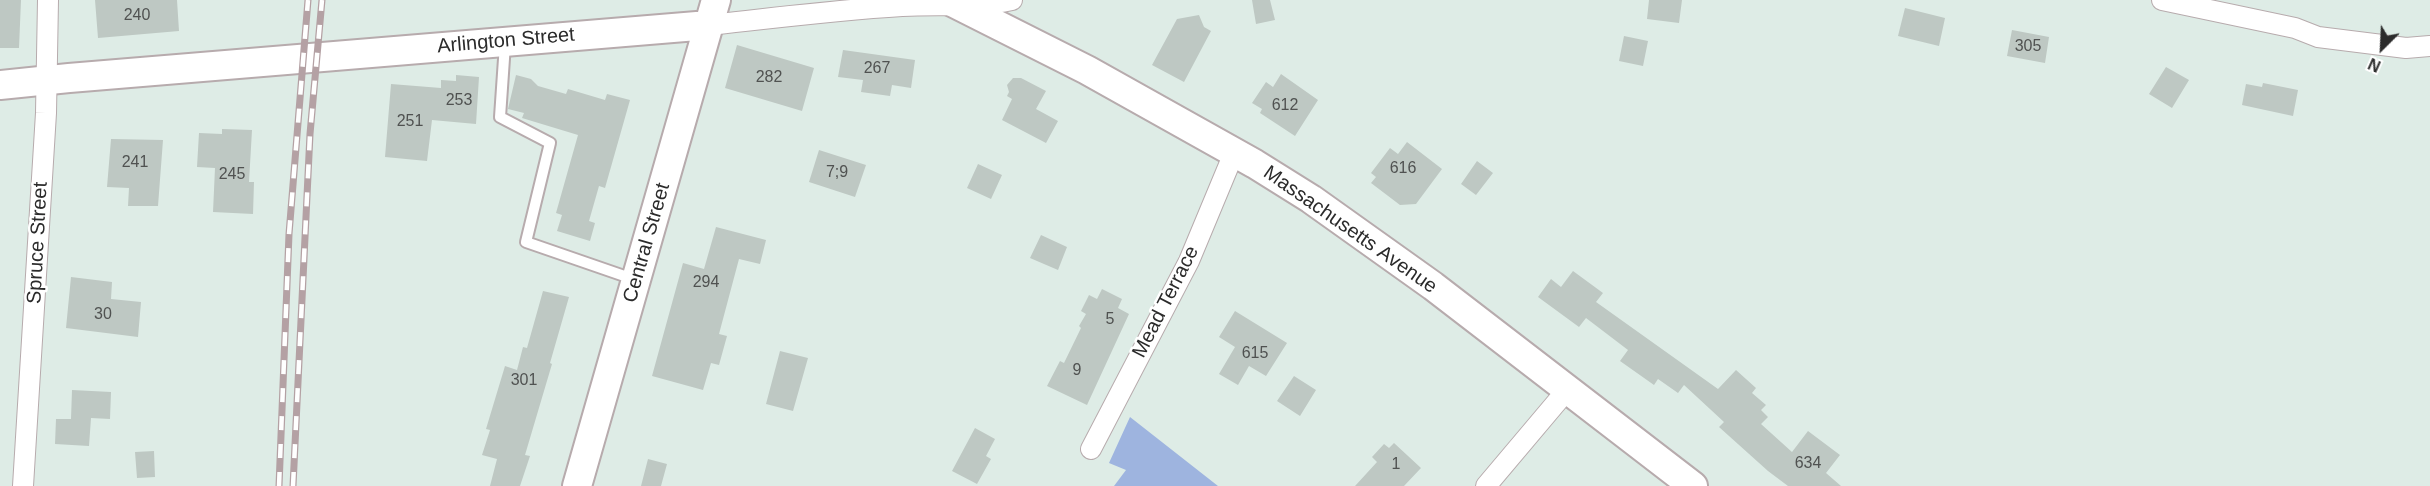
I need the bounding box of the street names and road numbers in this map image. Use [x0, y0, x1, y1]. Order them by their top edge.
street label: Arlington Street [436, 23, 576, 59]
street label: Massachusetts Avenue [1259, 161, 1441, 299]
street label: Central Street [618, 180, 676, 306]
street label: Spruce Street [23, 181, 53, 305]
street label: Mead Terrace [1128, 242, 1204, 362]

